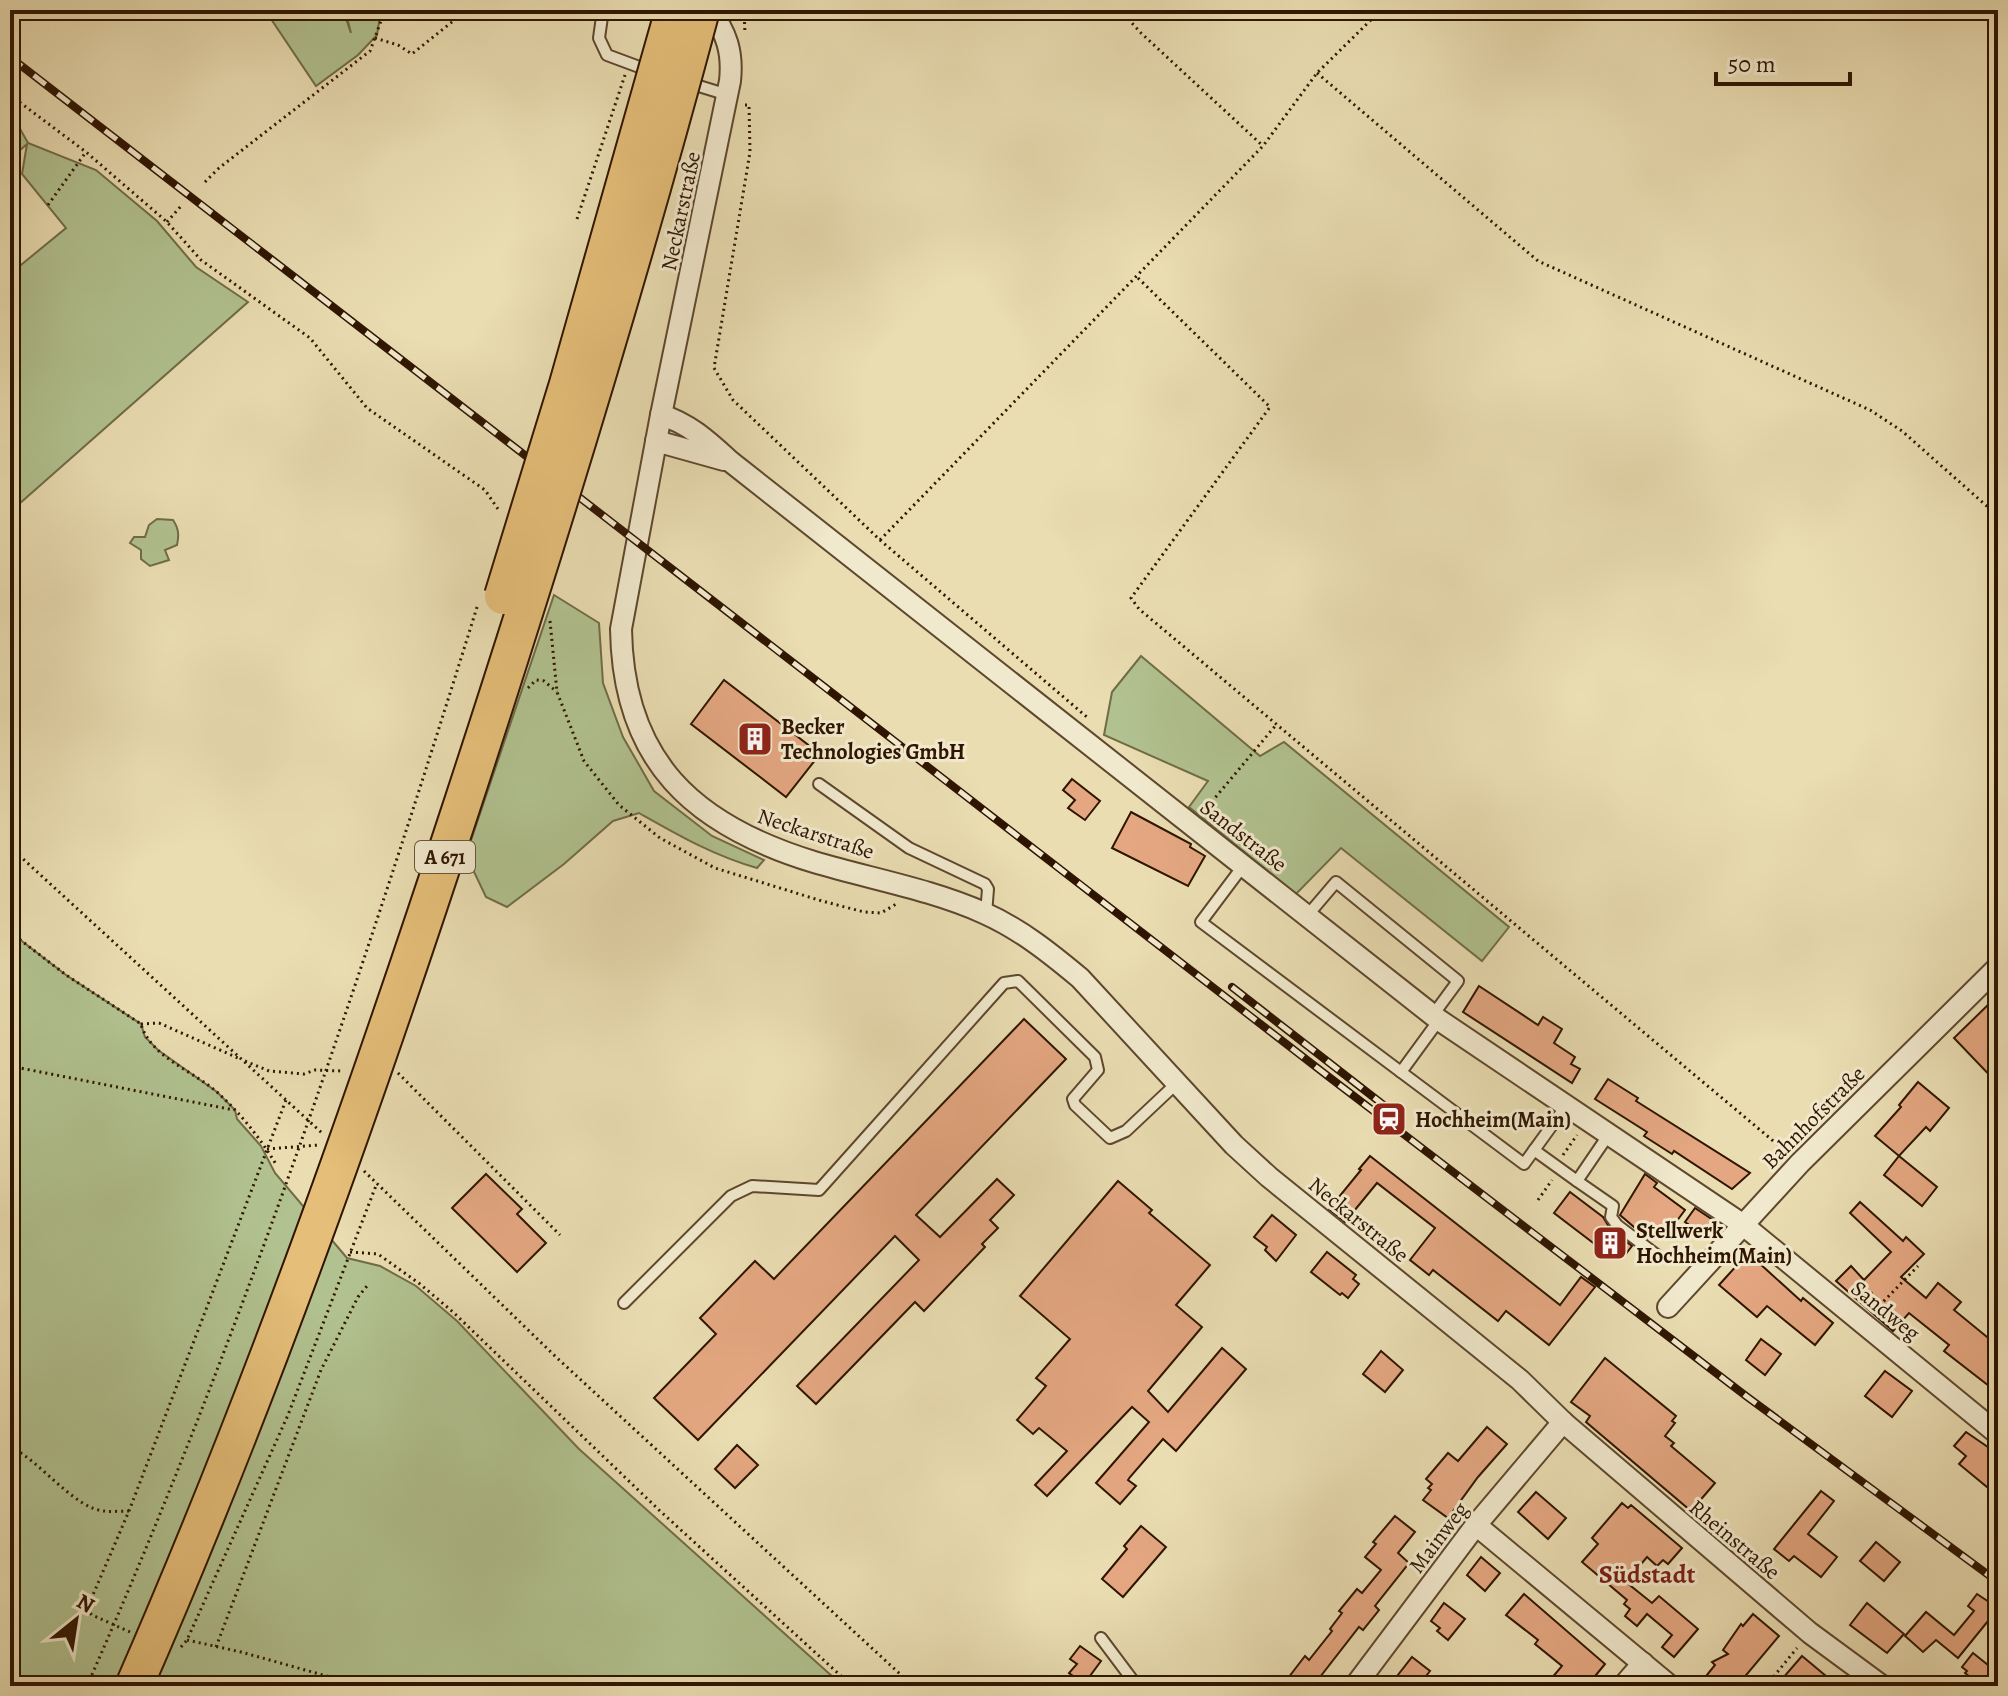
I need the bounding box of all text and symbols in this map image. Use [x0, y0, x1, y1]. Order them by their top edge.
scale bar [1716, 36, 1850, 86]
text: 50 m [1728, 48, 1776, 80]
street label: Neckarstraße [654, 149, 708, 274]
place label: Becker Technologies GmbH [781, 712, 965, 767]
building icon: Becker Technologies GmbH [736, 720, 774, 758]
street label: Sandstraße [1194, 792, 1293, 879]
street label: Neckarstraße [753, 801, 878, 867]
road number: A 671 [415, 841, 475, 873]
street label: Bahnhofstraße [1756, 1060, 1872, 1176]
station icon: Hochheim(Main) [1370, 1100, 1408, 1138]
place label: Hochheim(Main) [1415, 1105, 1571, 1135]
street label: Neckarstraße [1302, 1170, 1415, 1270]
place label: Stellwerk Hochheim(Main) [1636, 1216, 1792, 1271]
building icon: Stellwerk Hochheim(Main) [1591, 1224, 1629, 1262]
street label: Sandweg [1844, 1274, 1926, 1348]
street label: Rheinstraße [1682, 1493, 1786, 1587]
street label: Mainweg [1402, 1496, 1476, 1580]
district label: Südstadt [1599, 1557, 1696, 1592]
north arrow [36, 1580, 116, 1660]
text: N [71, 1587, 100, 1621]

